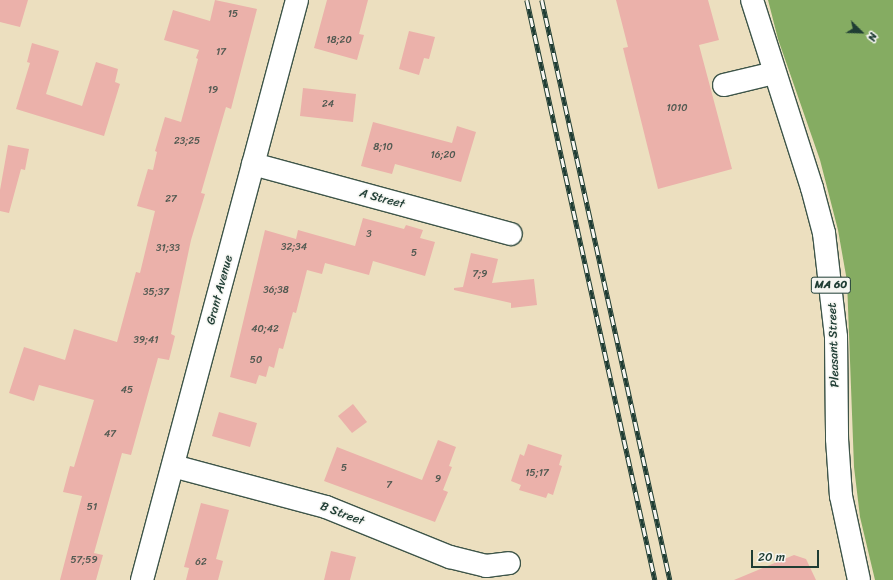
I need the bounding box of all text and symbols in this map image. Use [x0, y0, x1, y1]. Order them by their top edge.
house number: 15 [228, 9, 238, 21]
north arrow [841, 12, 881, 52]
text: N [862, 30, 883, 44]
house number: 18;20 [326, 35, 352, 47]
house number: 17 [216, 47, 226, 59]
house number: 19 [208, 85, 218, 97]
house number: 24 [322, 99, 334, 111]
house number: 1010 [666, 103, 688, 115]
house number: 23;25 [174, 136, 200, 148]
house number: 8;10 [373, 142, 393, 154]
house number: 16;20 [430, 150, 456, 162]
street label: A Street [358, 186, 406, 212]
house number: 27 [165, 194, 177, 206]
house number: 3 [366, 229, 372, 241]
house number: 32;34 [281, 242, 307, 254]
house number: 31;33 [156, 243, 180, 255]
house number: 5 [411, 248, 417, 260]
street label: Grant Avenue [204, 254, 236, 326]
house number: 7;9 [473, 269, 487, 281]
road number: MA 60 [810, 276, 852, 294]
house number: 36;38 [263, 285, 289, 297]
house number: 35;37 [143, 287, 169, 299]
street label: Pleasant Street [825, 303, 843, 387]
house number: 40;42 [251, 324, 279, 336]
house number: 39;41 [133, 335, 159, 347]
house number: 50 [250, 355, 262, 367]
house number: 45 [121, 385, 133, 397]
house number: 47 [104, 429, 116, 441]
house number: 5 [341, 463, 347, 475]
house number: 15;17 [525, 468, 549, 480]
house number: 9 [435, 474, 441, 486]
house number: 7 [386, 480, 392, 492]
street label: B Street [318, 499, 366, 529]
house number: 51 [87, 502, 97, 514]
scale bar [753, 542, 821, 568]
text: 20 m [758, 546, 785, 568]
house number: 57;59 [70, 555, 98, 567]
house number: 62 [195, 557, 207, 569]

